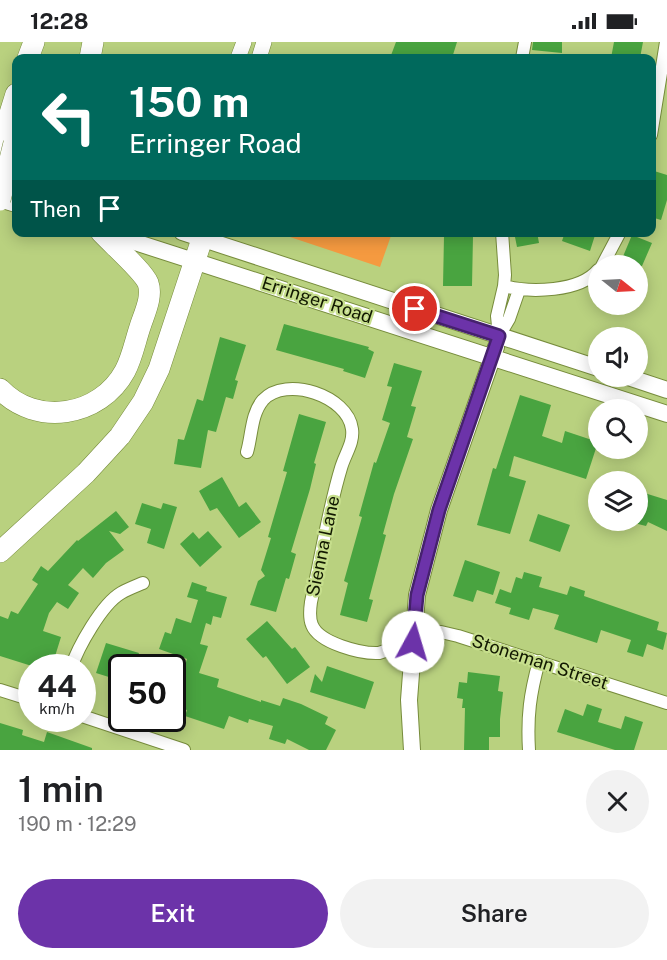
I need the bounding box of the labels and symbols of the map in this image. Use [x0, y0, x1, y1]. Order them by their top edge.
north arrow [588, 255, 648, 315]
street label: Erringer Road [259, 272, 375, 327]
pin [389, 283, 440, 334]
street label: Sienna Lane [302, 494, 343, 598]
position arrow [381, 610, 445, 674]
street label: Stoneman Street [469, 630, 611, 693]
speed limit sign: 50 [108, 654, 186, 732]

